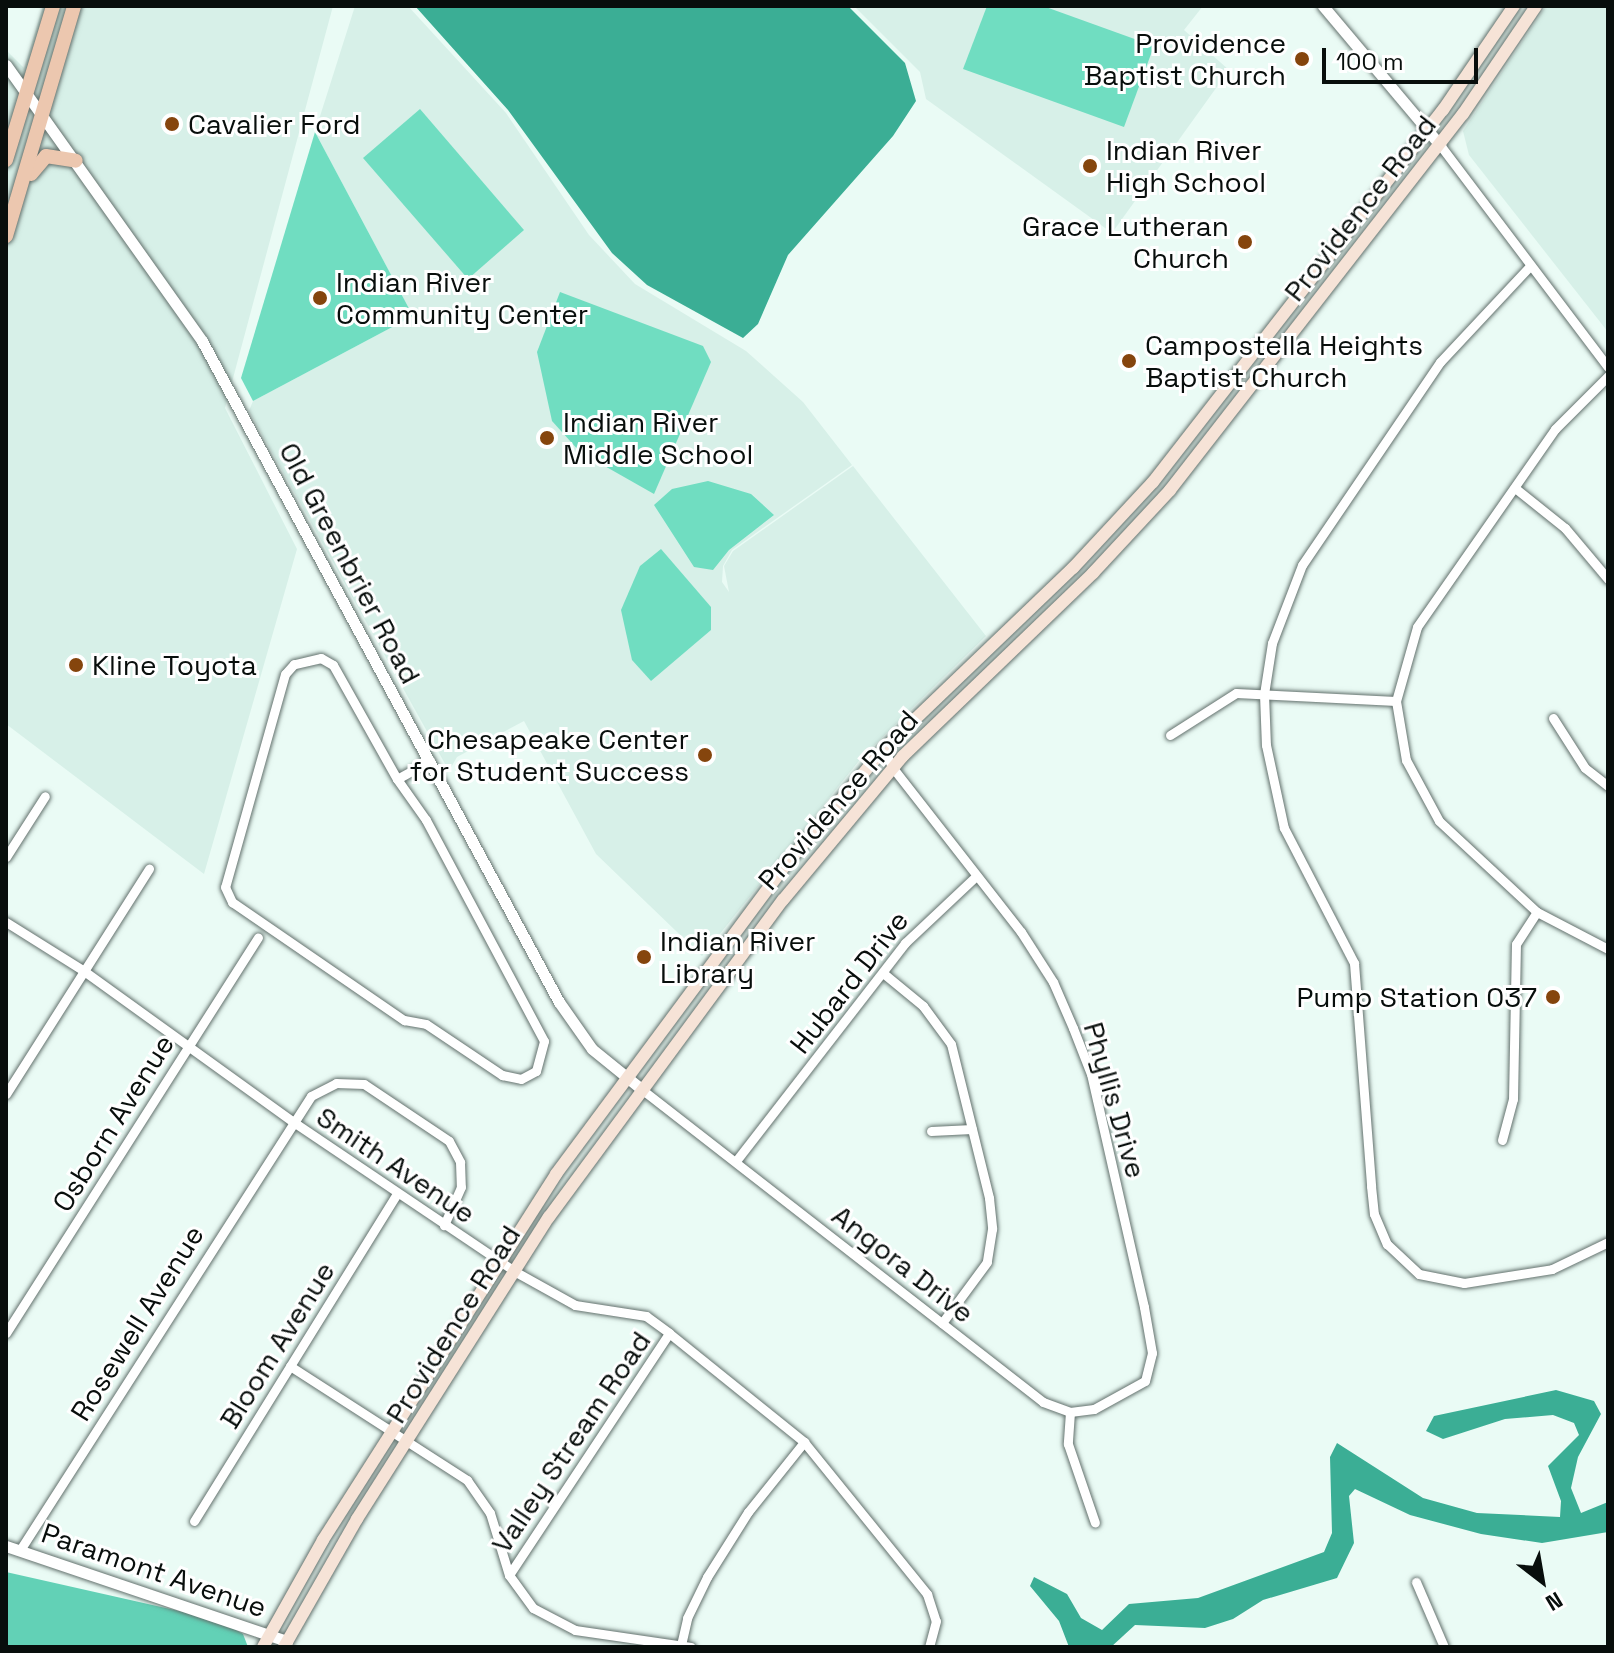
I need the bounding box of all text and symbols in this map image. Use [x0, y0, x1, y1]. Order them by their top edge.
place label: Providence Baptist Church [1084, 26, 1286, 92]
scale bar [1326, 32, 1482, 82]
text: 100 m [1336, 46, 1404, 77]
marker: Providence Baptist Church [1293, 50, 1311, 68]
place label: Cavalier Ford [188, 107, 360, 141]
street label: Providence Road [1277, 108, 1443, 308]
marker: Cavalier Ford [163, 115, 181, 133]
place label: Indian River High School [1106, 133, 1266, 199]
marker: Indian River High School [1081, 157, 1099, 175]
place label: Grace Lutheran Church [1022, 209, 1229, 275]
marker: Grace Lutheran Church [1236, 233, 1254, 251]
place label: Indian River Community Center [336, 265, 588, 331]
marker: Indian River Community Center [311, 289, 329, 307]
place label: Campostella Heights Baptist Church [1145, 328, 1423, 394]
marker: Campostella Heights Baptist Church [1120, 352, 1138, 370]
place label: Indian River Middle School [563, 405, 753, 471]
marker: Indian River Middle School [538, 429, 556, 447]
street label: Old Greenbrier Road [272, 437, 428, 689]
place label: Kline Toyota [92, 648, 257, 682]
marker: Kline Toyota [67, 656, 85, 674]
street label: Providence Road [751, 703, 925, 897]
place label: Chesapeake Center for Student Success [410, 722, 689, 788]
marker: Chesapeake Center for Student Success [696, 746, 714, 764]
street label: Hubard Drive [783, 904, 915, 1060]
place label: Indian River Library [660, 924, 816, 990]
marker: Indian River Library [635, 948, 653, 966]
place label: Pump Station 037 [1296, 980, 1537, 1014]
marker: Pump Station 037 [1544, 988, 1562, 1006]
street label: Phyllis Drive [1077, 1018, 1153, 1182]
street label: Osborn Avenue [45, 1028, 181, 1218]
street label: Smith Avenue [310, 1100, 482, 1230]
street label: Angora Drive [825, 1198, 981, 1330]
street label: Rosewell Avenue [63, 1219, 211, 1427]
street label: Providence Road [379, 1219, 527, 1429]
street label: Bloom Avenue [212, 1255, 342, 1435]
street label: Valley Stream Road [484, 1325, 658, 1559]
street label: Paramont Avenue [37, 1516, 271, 1624]
north arrow [1502, 1541, 1582, 1621]
text: N [1541, 1586, 1568, 1617]

